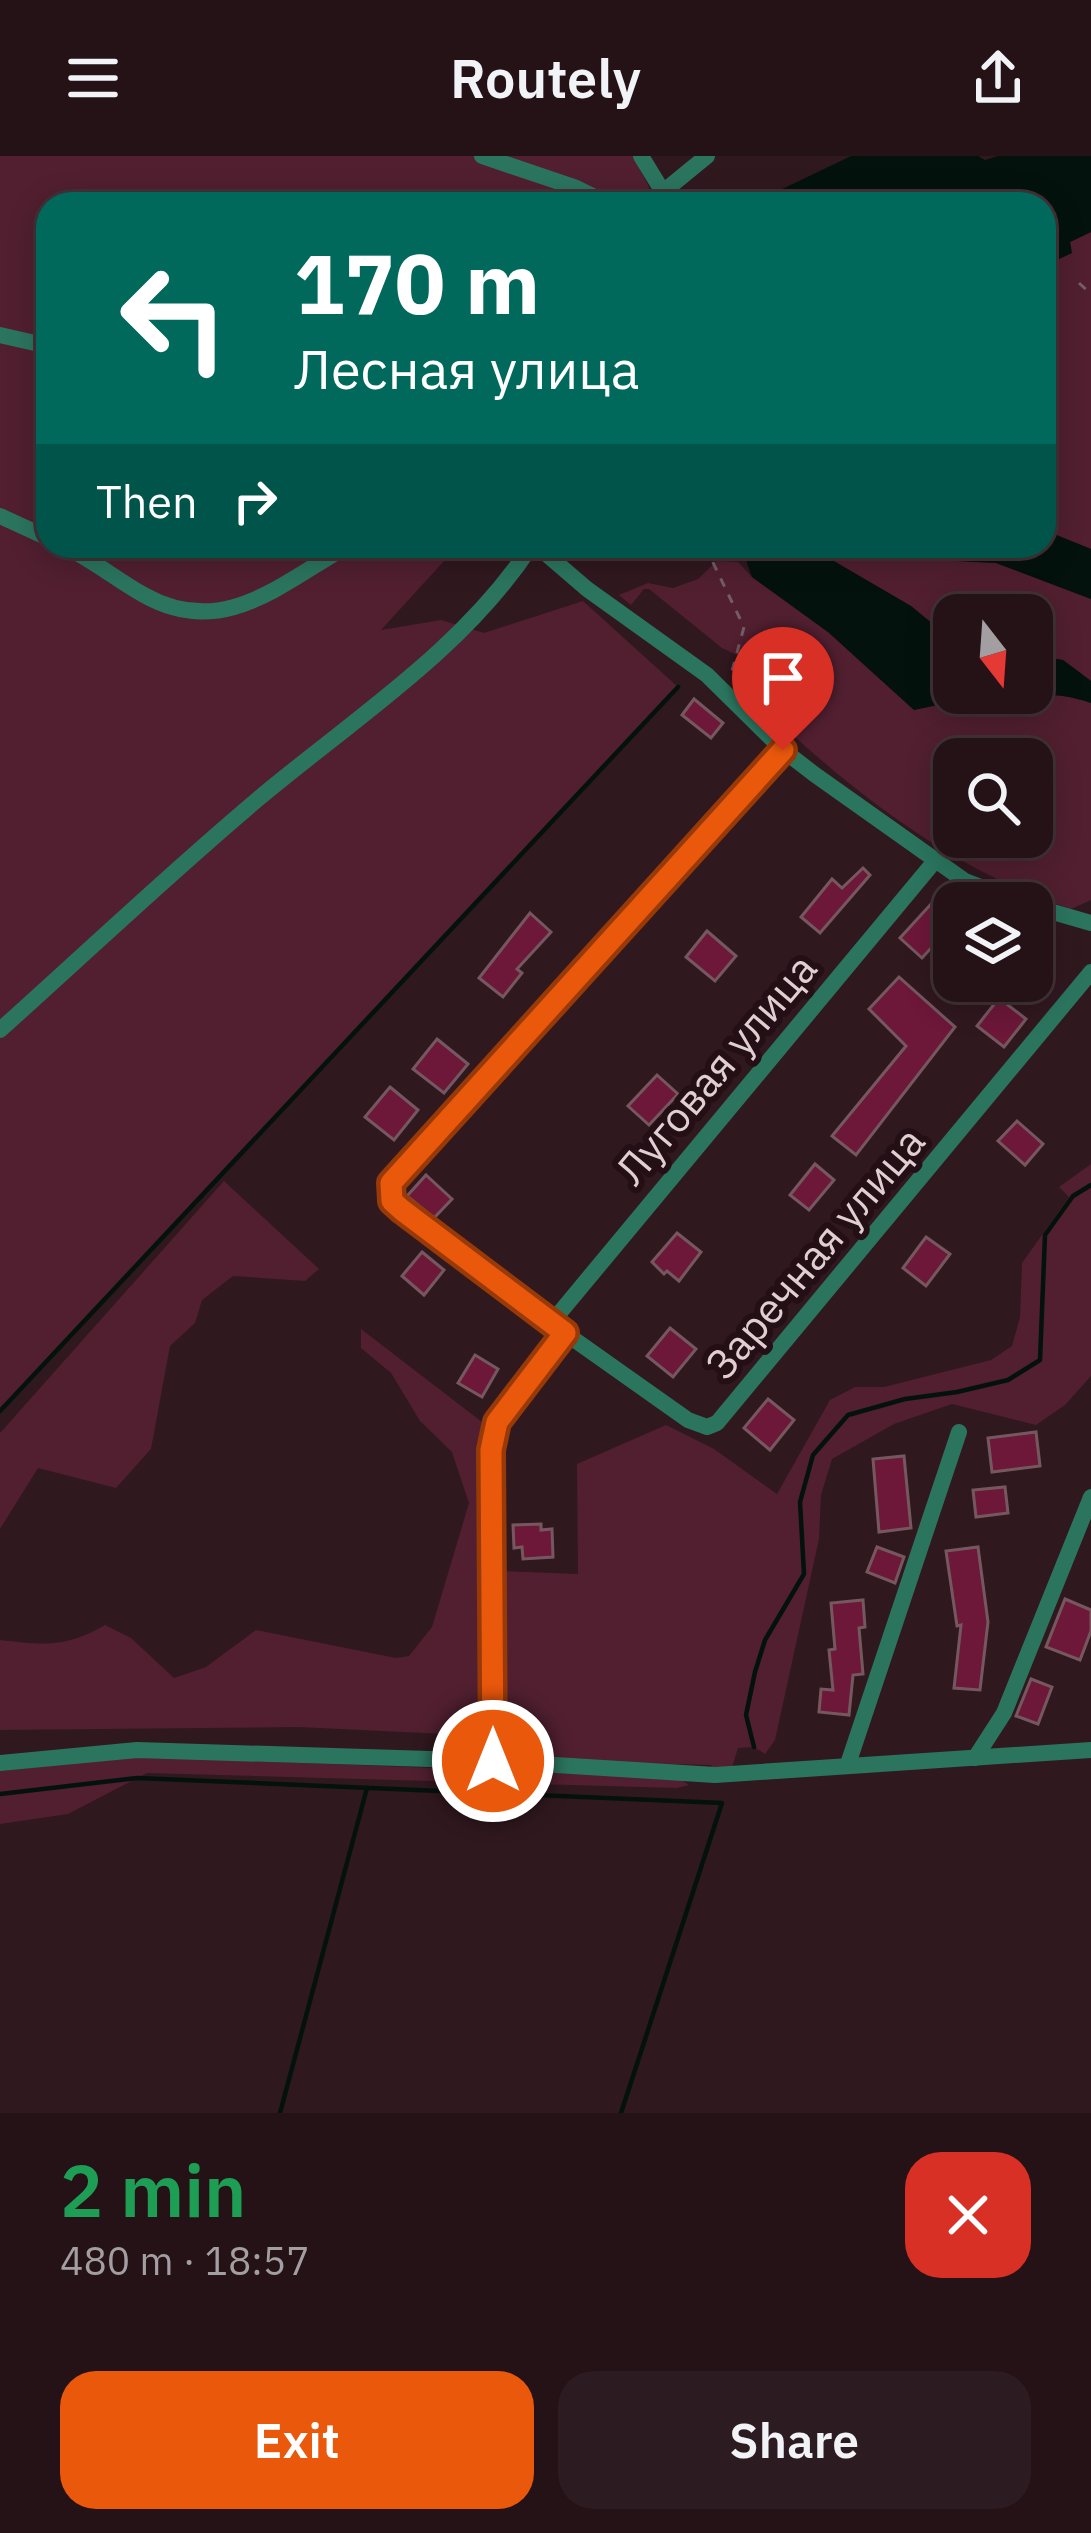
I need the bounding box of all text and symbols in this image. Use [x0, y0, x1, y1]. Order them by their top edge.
text: Routely [450, 43, 641, 113]
icon: menu [60, 45, 126, 111]
icon: share [965, 45, 1031, 111]
text: 170 m [294, 228, 540, 337]
icon: left [96, 240, 252, 396]
text: Лесная улица [294, 334, 640, 404]
icon: right [222, 468, 288, 534]
text: Then [96, 472, 198, 530]
north arrow [933, 594, 1053, 714]
map controls [933, 594, 1053, 1002]
pin [732, 627, 834, 750]
icon: arrive [750, 645, 816, 711]
button: search [933, 738, 1053, 858]
button: layers [933, 882, 1053, 1002]
street label: Луговая улица [603, 942, 828, 1196]
street label: Заречная улица [693, 1115, 936, 1390]
position arrow [430, 1698, 556, 1824]
text: 2 min [60, 2143, 246, 2237]
button: close [905, 2152, 1031, 2278]
text: 480 m · 18:57 [60, 2235, 310, 2286]
button: Exit [60, 2371, 534, 2509]
button: Share [558, 2371, 1031, 2509]

